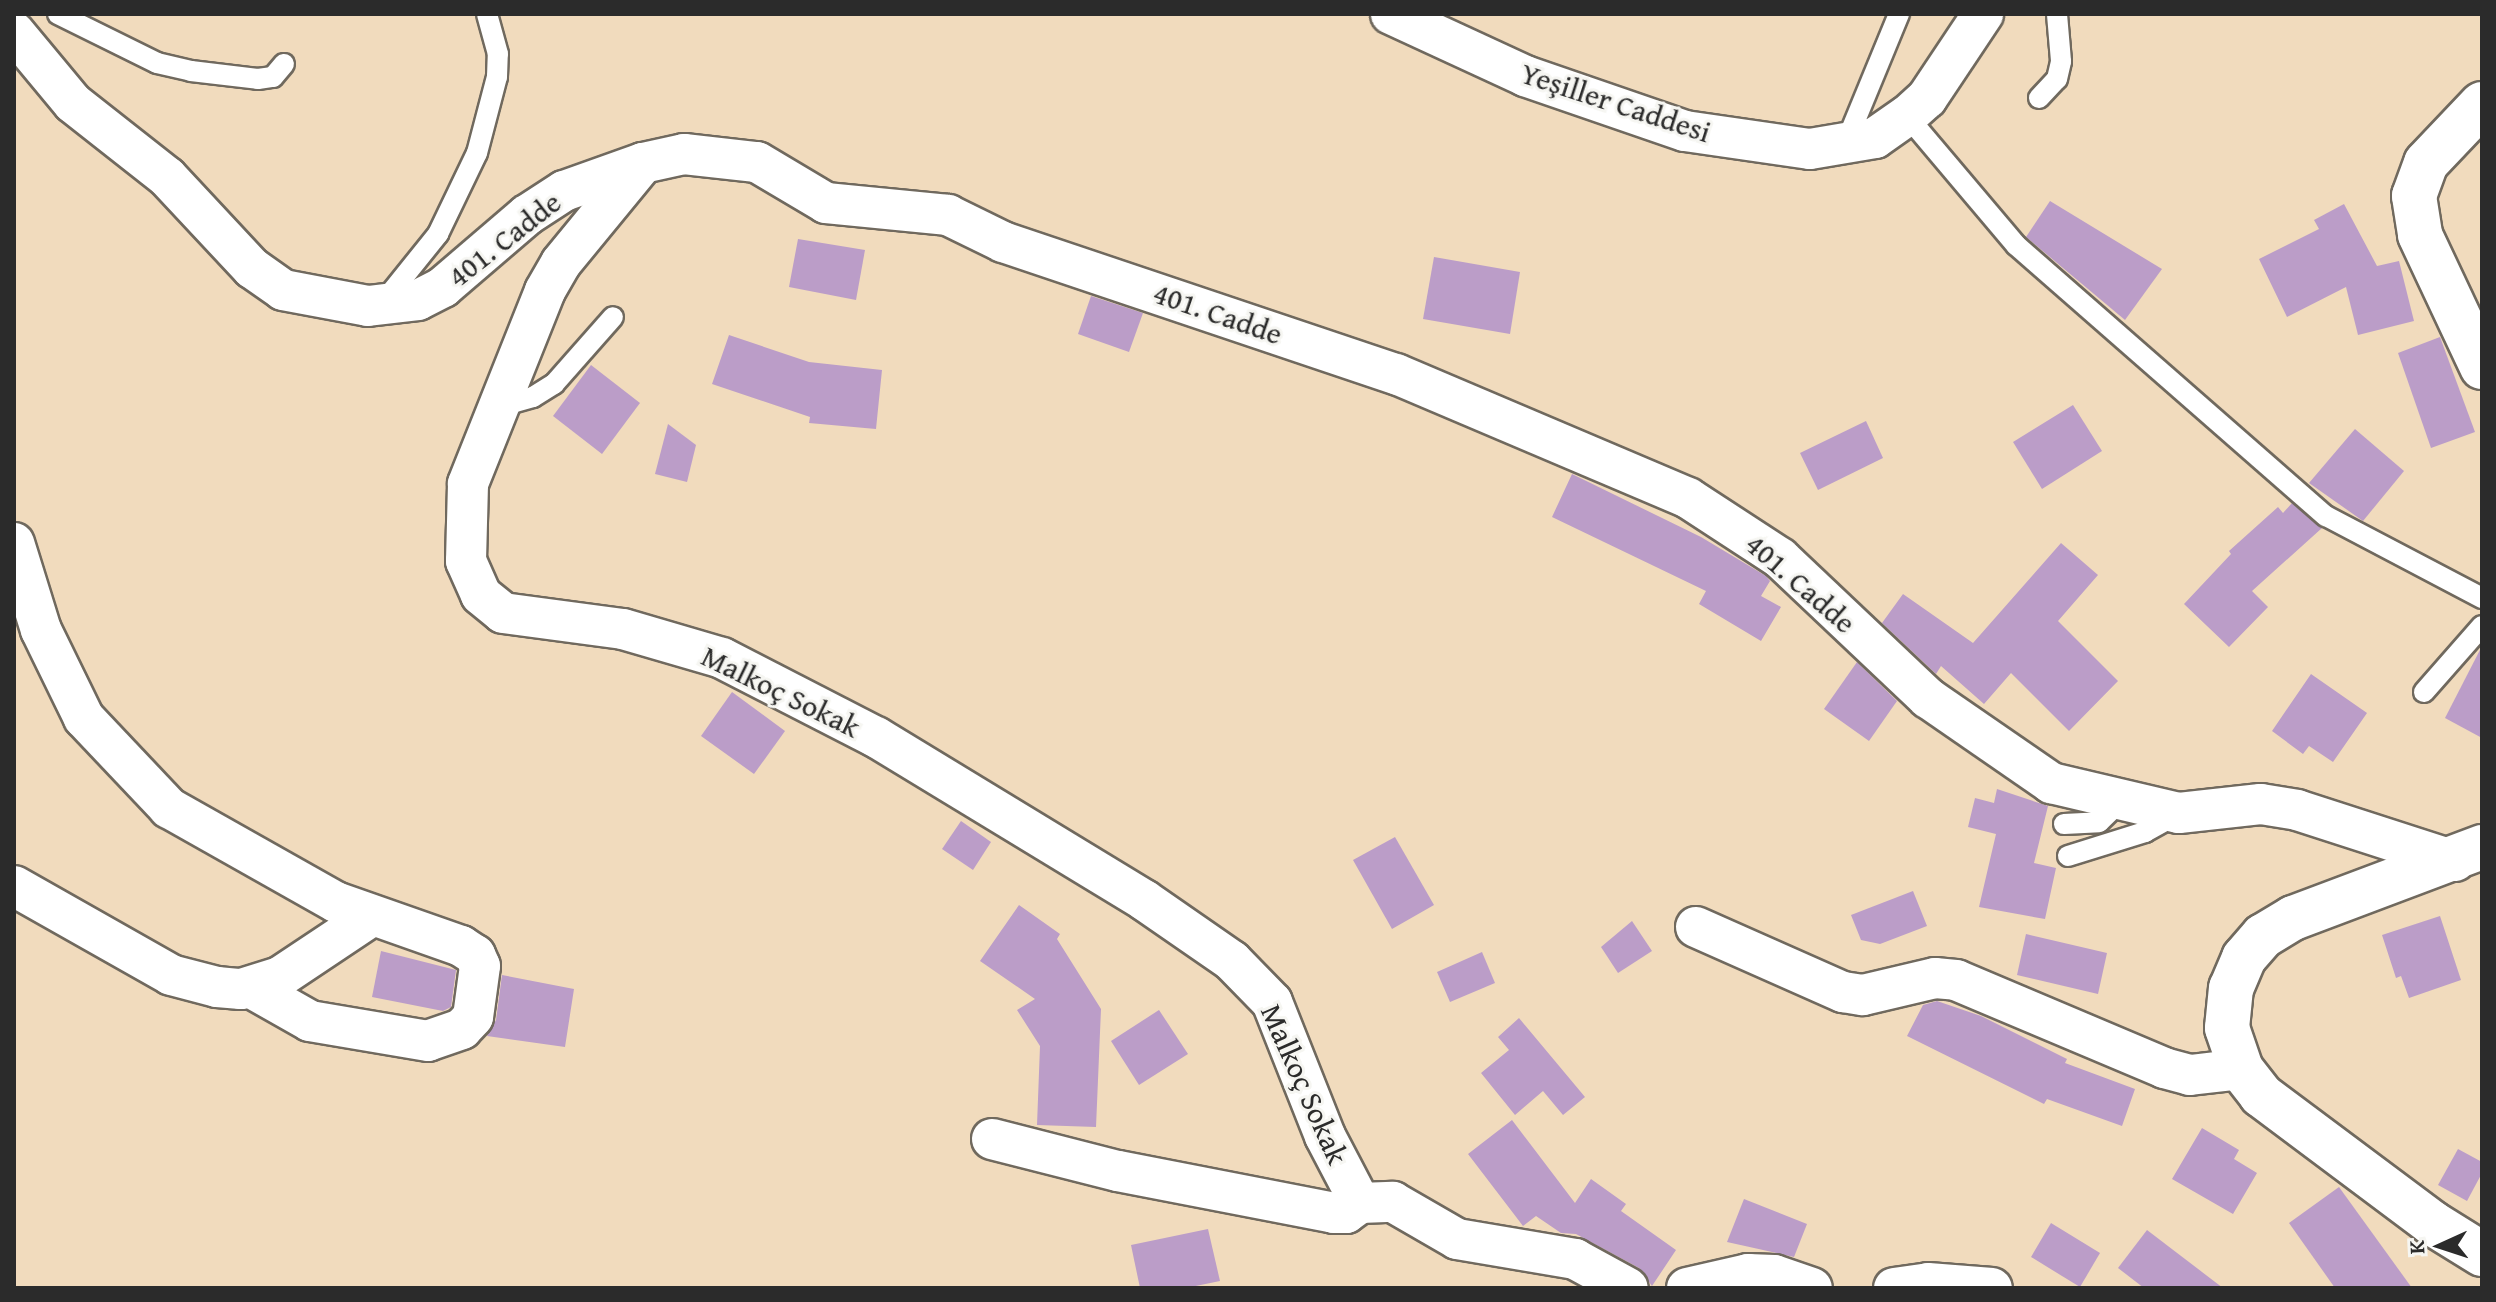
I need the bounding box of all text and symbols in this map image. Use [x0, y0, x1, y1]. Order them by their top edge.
street label: Yeşiller Caddesi [1517, 54, 1715, 150]
street label: 401. Cadde [440, 184, 568, 294]
street label: 401. Cadde [1149, 274, 1287, 352]
street label: 401. Cadde [1739, 526, 1863, 640]
street label: Malkoç Sokak [696, 637, 866, 745]
street label: Malkoç Sokak [1254, 998, 1356, 1170]
north arrow [2400, 1206, 2480, 1286]
text: K [2400, 1239, 2432, 1255]

